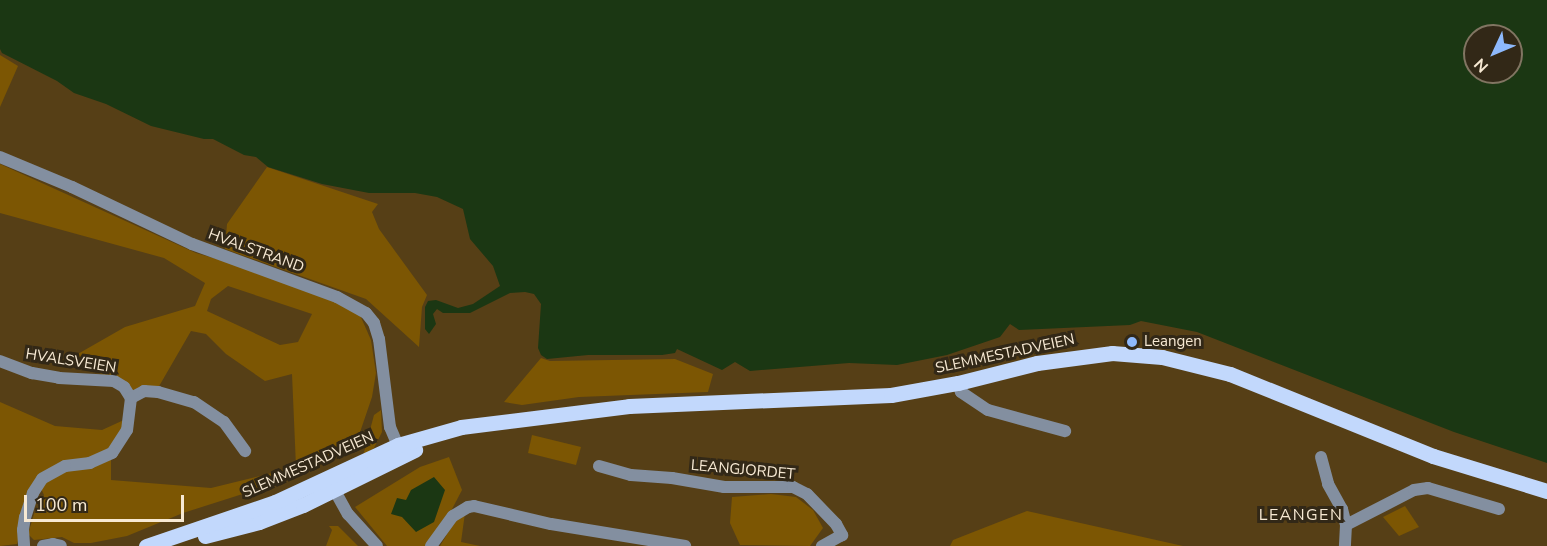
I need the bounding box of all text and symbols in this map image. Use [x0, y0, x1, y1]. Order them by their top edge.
north arrow [1463, 24, 1523, 84]
text: N [1469, 53, 1494, 77]
street label: HVALSTRAND [206, 225, 306, 277]
street label: SLEMMESTADVEIEN [934, 330, 1076, 378]
place label: Leangen [1144, 333, 1202, 351]
marker: Leangen [1125, 335, 1139, 349]
street label: HVALSVEIEN [24, 345, 118, 377]
street label: SLEMMESTADVEIEN [240, 428, 376, 502]
street label: LEANGJORDET [690, 456, 796, 484]
scale bar [27, 483, 188, 521]
text: 100 m [35, 493, 87, 517]
district label: LEANGEN [1259, 505, 1343, 525]

